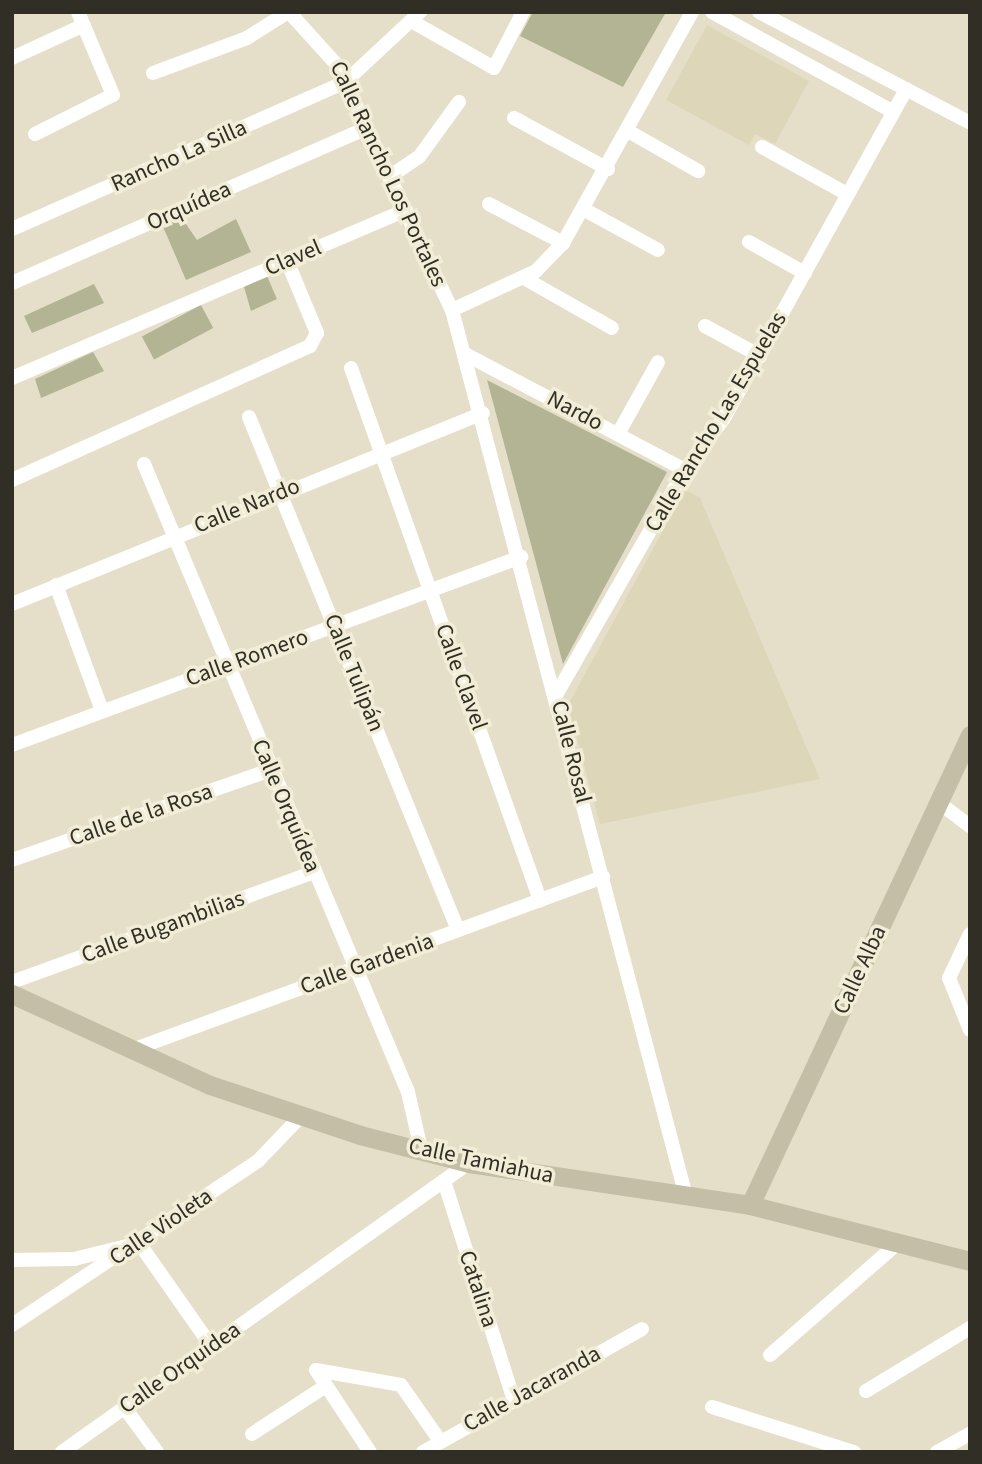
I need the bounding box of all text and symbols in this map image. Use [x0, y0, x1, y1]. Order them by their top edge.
street label: Calle Rancho Los Portales [324, 57, 452, 291]
street label: Rancho La Silla [107, 114, 251, 198]
street label: Orquídea [143, 175, 235, 237]
street label: Clavel [261, 234, 325, 282]
street label: Calle Rancho Las Espuelas [639, 307, 793, 537]
street label: Nardo [542, 385, 608, 437]
street label: Calle Nardo [190, 472, 304, 540]
street label: Calle Tulipán [318, 610, 390, 736]
street label: Calle Clavel [429, 620, 493, 734]
street label: Calle Romero [182, 623, 312, 693]
street label: Calle Rosal [545, 698, 597, 806]
street label: Calle Orquídea [246, 735, 326, 877]
street label: Calle de la Rosa [66, 778, 216, 852]
street label: Calle Bugambilias [78, 885, 248, 969]
street label: Calle Alba [827, 921, 893, 1019]
street label: Calle Gardenia [297, 927, 437, 1001]
street label: Calle Tamiahua [406, 1132, 556, 1190]
street label: Calle Violeta [104, 1182, 218, 1272]
street label: Catalina [453, 1247, 503, 1331]
street label: Calle Orquídea [114, 1316, 246, 1420]
street label: Calle Jacaranda [458, 1340, 606, 1438]

